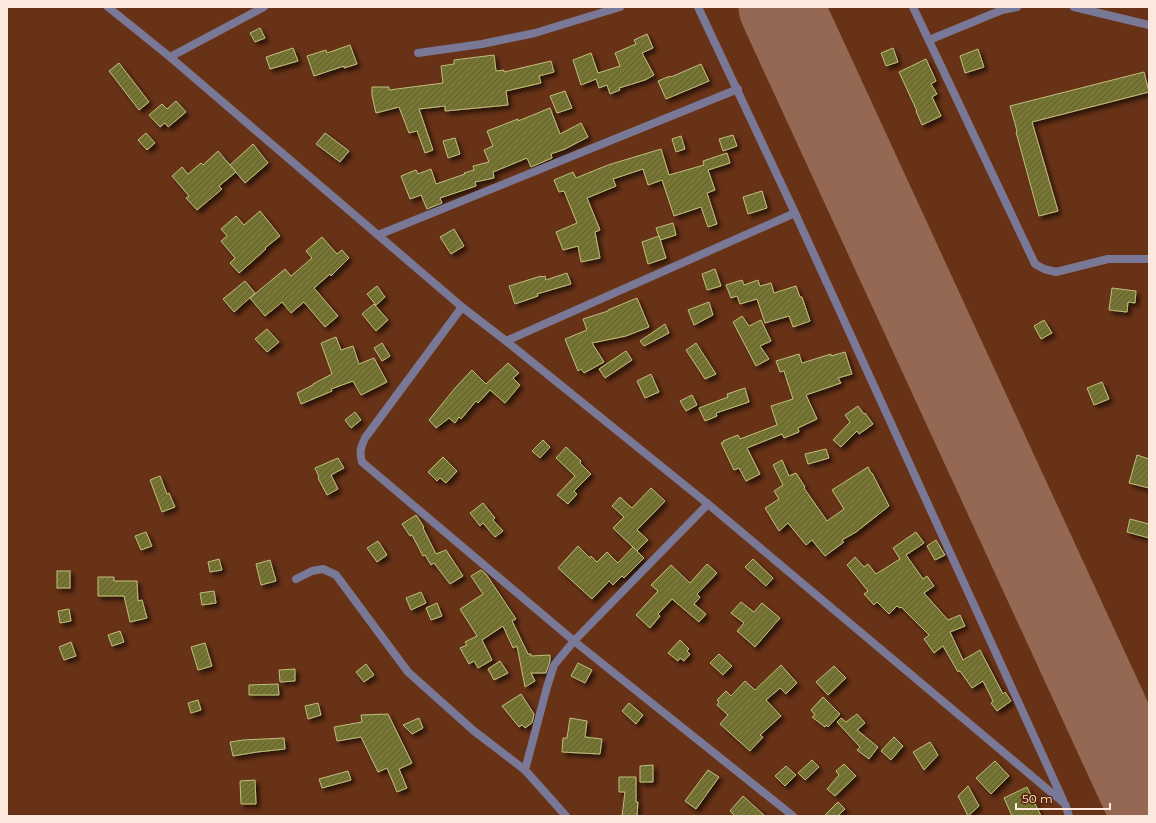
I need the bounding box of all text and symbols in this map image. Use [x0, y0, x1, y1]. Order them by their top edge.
scale bar [1016, 785, 1110, 811]
text: 50 m [1022, 791, 1053, 806]

